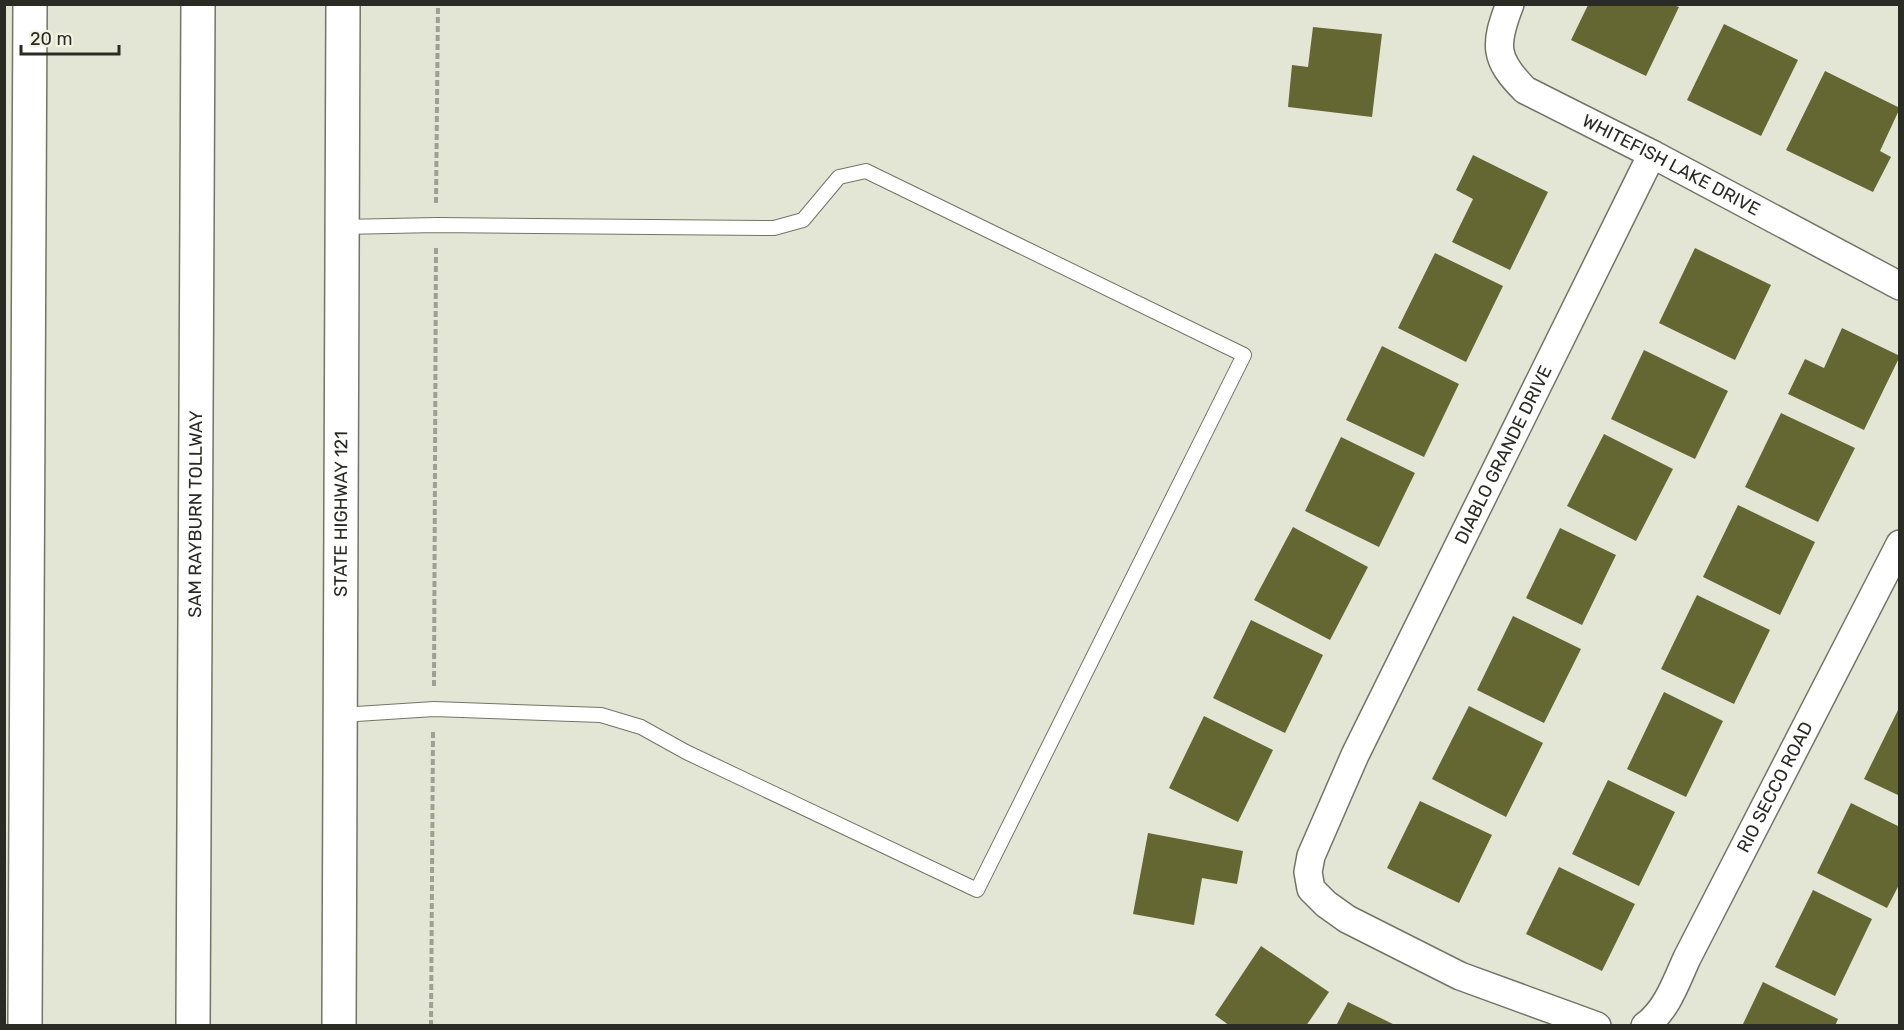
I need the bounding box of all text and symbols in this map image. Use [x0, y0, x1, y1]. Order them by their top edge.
scale bar [21, 18, 118, 56]
text: 20 m [30, 28, 72, 50]
street label: WHITEFISH LAKE DRIVE [1579, 110, 1764, 221]
street label: DIABLO GRANDE DRIVE [1450, 362, 1557, 548]
street label: SAM RAYBURN TOLLWAY [184, 410, 207, 618]
street label: STATE HIGHWAY 121 [330, 431, 352, 597]
street label: RIO SECCO ROAD [1732, 718, 1818, 856]

